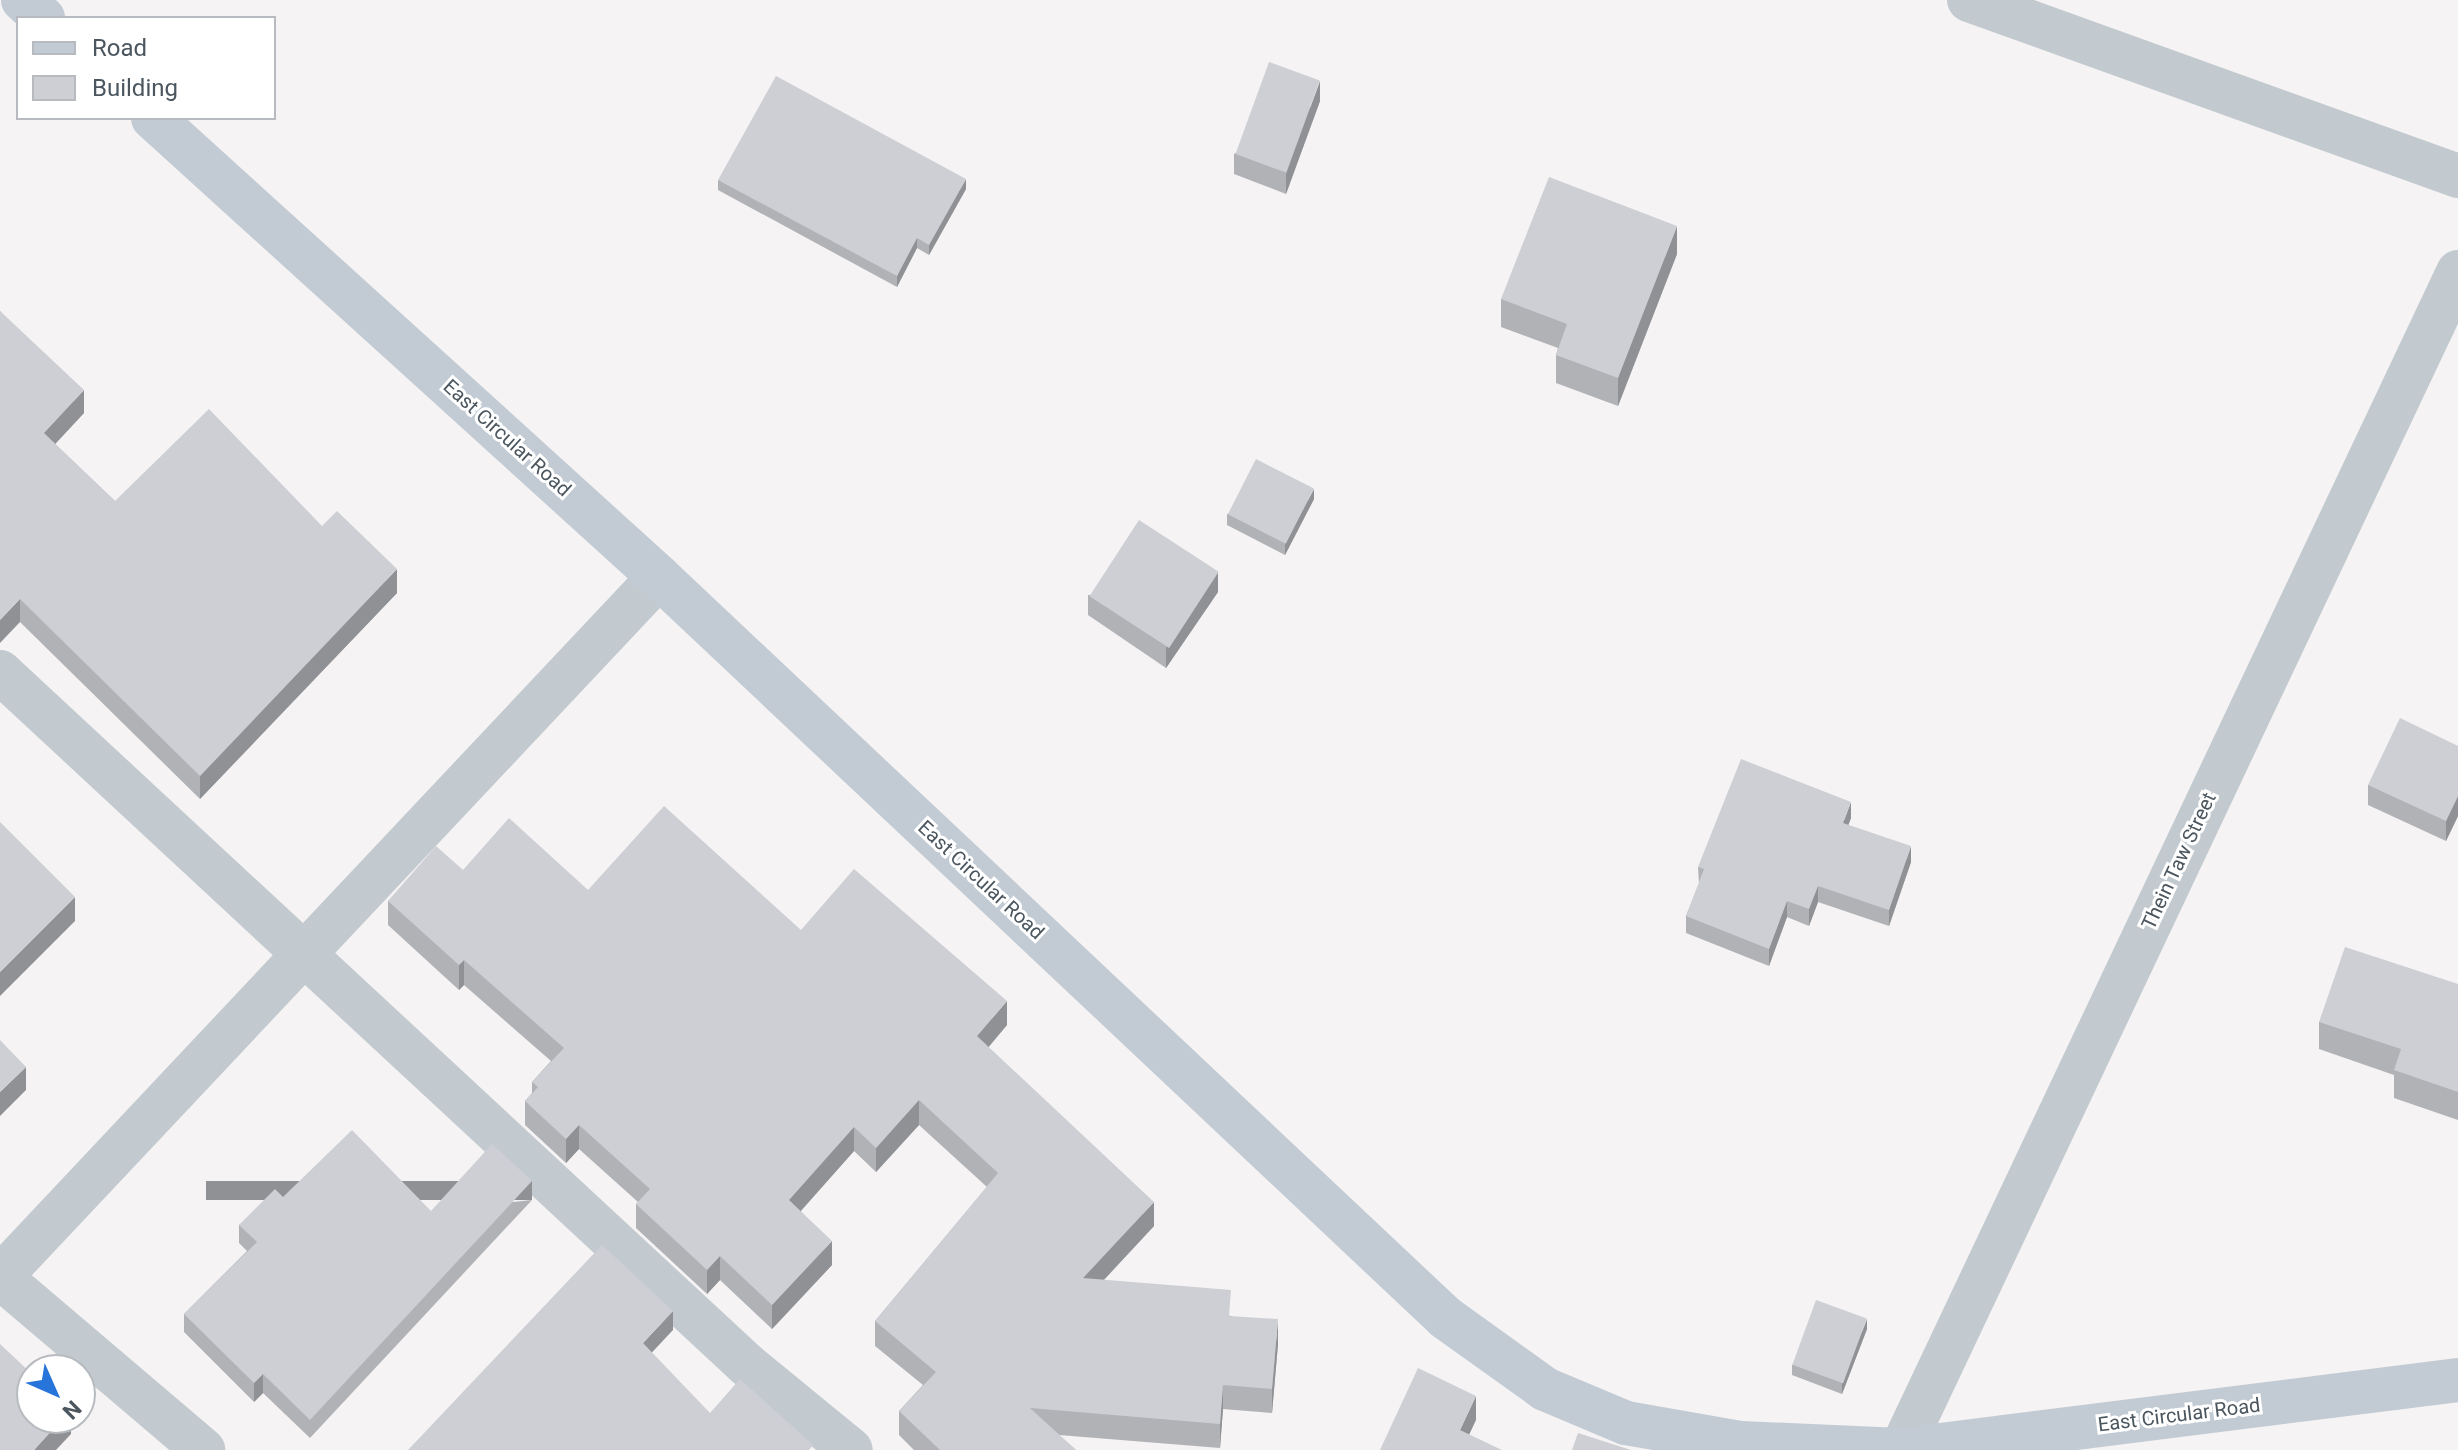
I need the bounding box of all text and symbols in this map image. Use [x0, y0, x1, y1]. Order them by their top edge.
legend [16, 16, 276, 120]
text: Road [92, 34, 147, 62]
text: Building [92, 74, 178, 102]
street label: East Circular Road [438, 374, 576, 502]
street label: Thein Taw Street [2137, 788, 2221, 934]
street label: East Circular Road [913, 816, 1049, 944]
north arrow [16, 1354, 96, 1434]
street label: East Circular Road [2096, 1393, 2262, 1437]
text: N [58, 1396, 86, 1424]

